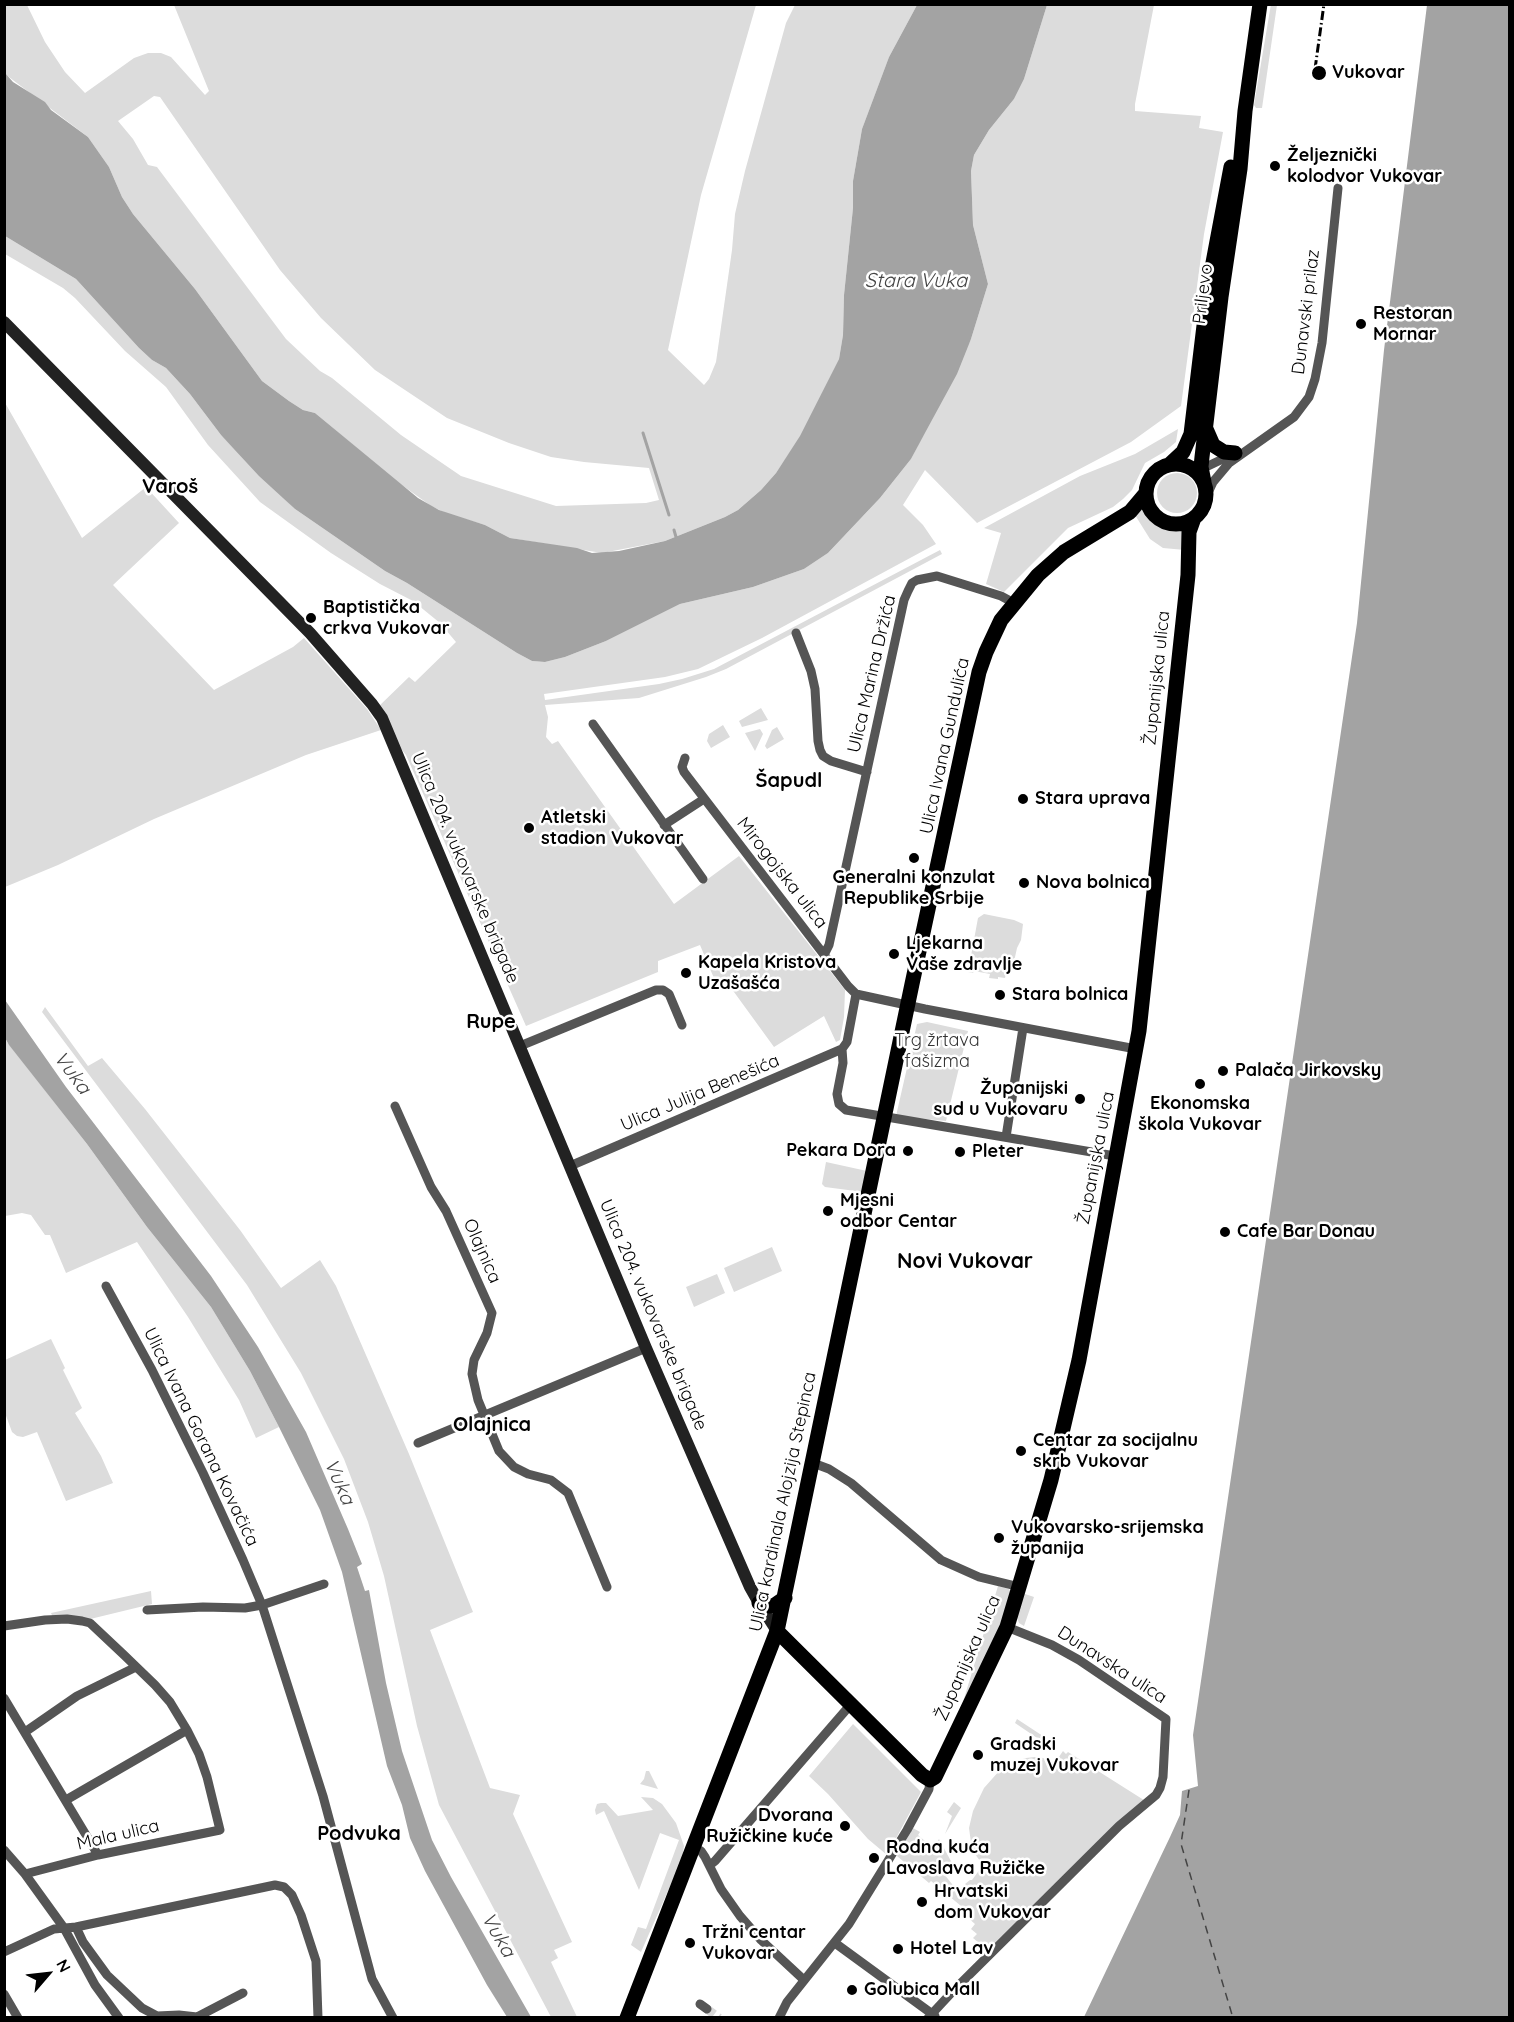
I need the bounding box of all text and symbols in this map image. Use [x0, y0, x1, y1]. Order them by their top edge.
place label: Vukovar [1332, 62, 1405, 84]
marker: Vukovar [1310, 64, 1328, 82]
place label: Željeznički kolodvor Vukovar [1287, 145, 1442, 188]
marker: Željeznički kolodvor Vukovar [1268, 159, 1282, 173]
street label: Dunavski prilaz [1288, 248, 1324, 376]
street label: Priljevo [1189, 263, 1217, 325]
water label: Stara Vuka [865, 269, 967, 293]
place label: Restoran Mornar [1373, 303, 1453, 346]
marker: Restoran Mornar [1354, 317, 1368, 331]
district label: Varoš [142, 475, 198, 499]
street label: Ulica Marina Držića [843, 593, 901, 755]
place label: Baptistička crkva Vukovar [323, 597, 450, 640]
street label: Županijska ulica [1139, 610, 1175, 746]
marker: Baptistička crkva Vukovar [304, 611, 318, 625]
street label: Ulica Ivana Gundulića [916, 656, 974, 836]
street label: Ulica 204. vukovarske brigade [406, 749, 524, 987]
district label: Šapudl [756, 769, 822, 793]
place label: Stara uprava [1035, 788, 1150, 810]
marker: Stara uprava [1016, 792, 1030, 806]
place label: Atletski stadion Vukovar [541, 807, 684, 850]
street label: Mirogojska ulica [732, 813, 832, 933]
marker: Atletski stadion Vukovar [522, 821, 536, 835]
marker: Generalni konzulat Republike Srbije [907, 851, 921, 865]
place label: Generalni konzulat Republike Srbije [833, 867, 995, 910]
place label: Nova bolnica [1036, 872, 1150, 894]
marker: Nova bolnica [1017, 876, 1031, 890]
place label: Ljekarna Vaše zdravlje [906, 933, 1022, 976]
marker: Ljekarna Vaše zdravlje [887, 947, 901, 961]
place label: Kapela Kristova Uzašašća [698, 952, 836, 994]
marker: Kapela Kristova Uzašašća [679, 966, 693, 980]
place label: Stara bolnica [1012, 984, 1128, 1006]
marker: Stara bolnica [993, 988, 1007, 1002]
district label: Rupe [466, 1010, 516, 1034]
park label: Trg žrtava fašizma [894, 1030, 980, 1072]
water label: Vuka [48, 1047, 96, 1099]
street label: Ulica Julija Benešića [617, 1050, 783, 1136]
place label: Palača Jirkovsky [1235, 1060, 1381, 1082]
marker: Palača Jirkovsky [1216, 1064, 1230, 1078]
marker: Ekonomska škola Vukovar [1193, 1077, 1207, 1091]
place label: Županijski sud u Vukovaru [933, 1078, 1068, 1120]
street label: Županijska ulica [1073, 1090, 1119, 1226]
marker: Županijski sud u Vukovaru [1073, 1092, 1087, 1106]
place label: Ekonomska škola Vukovar [1138, 1093, 1262, 1136]
place label: Pekara Dora [786, 1140, 896, 1162]
place label: Pleter [972, 1141, 1024, 1163]
marker: Pekara Dora [901, 1144, 915, 1158]
marker: Pleter [953, 1145, 967, 1159]
place label: Mjesni odbor Centar [840, 1190, 957, 1232]
street label: Ulica 204. vukovarske brigade [594, 1196, 712, 1434]
marker: Mjesni odbor Centar [821, 1204, 835, 1218]
street label: Olajnica [458, 1215, 506, 1287]
place label: Cafe Bar Donau [1237, 1221, 1375, 1243]
marker: Cafe Bar Donau [1218, 1225, 1232, 1239]
district label: Novi Vukovar [897, 1249, 1033, 1275]
street label: Ulica Ivana Gorana Kovačića [139, 1324, 263, 1550]
street label: Ulica kardinala Alojzija Stepinca [745, 1370, 821, 1634]
district label: Olajnica [453, 1413, 531, 1437]
place label: Centar za socijalnu skrb Vukovar [1033, 1430, 1198, 1472]
marker: Centar za socijalnu skrb Vukovar [1014, 1444, 1028, 1458]
water label: Vuka [318, 1456, 360, 1508]
place label: Vukovarsko-srijemska županija [1011, 1517, 1204, 1559]
marker: Vukovarsko-srijemska županija [992, 1531, 1006, 1545]
street label: Županijska ulica [931, 1592, 1005, 1724]
street label: Dunavska ulica [1053, 1622, 1171, 1708]
place label: Gradski muzej Vukovar [990, 1734, 1119, 1776]
marker: Gradski muzej Vukovar [971, 1748, 985, 1762]
place label: Dvorana Ružičkine kuće [706, 1805, 833, 1848]
street label: Mala ulica [75, 1815, 161, 1855]
marker: Dvorana Ružičkine kuće [838, 1819, 852, 1833]
district label: Podvuka [317, 1822, 401, 1846]
place label: Rodna kuća Lavoslava Ružičke [886, 1837, 1045, 1880]
marker: Rodna kuća Lavoslava Ružičke [867, 1851, 881, 1865]
place label: Hrvatski dom Vukovar [934, 1881, 1051, 1924]
marker: Hrvatski dom Vukovar [915, 1895, 929, 1909]
water label: Vuka [476, 1909, 520, 1961]
place label: Tržni centar Vukovar [702, 1922, 806, 1964]
marker: Tržni centar Vukovar [683, 1936, 697, 1950]
place label: Hotel Lav [910, 1938, 993, 1960]
marker: Hotel Lav [891, 1942, 905, 1956]
north arrow [18, 1944, 78, 2004]
text: N [52, 1956, 75, 1975]
place label: Golubica Mall [864, 1979, 980, 2001]
marker: Golubica Mall [845, 1983, 859, 1997]

